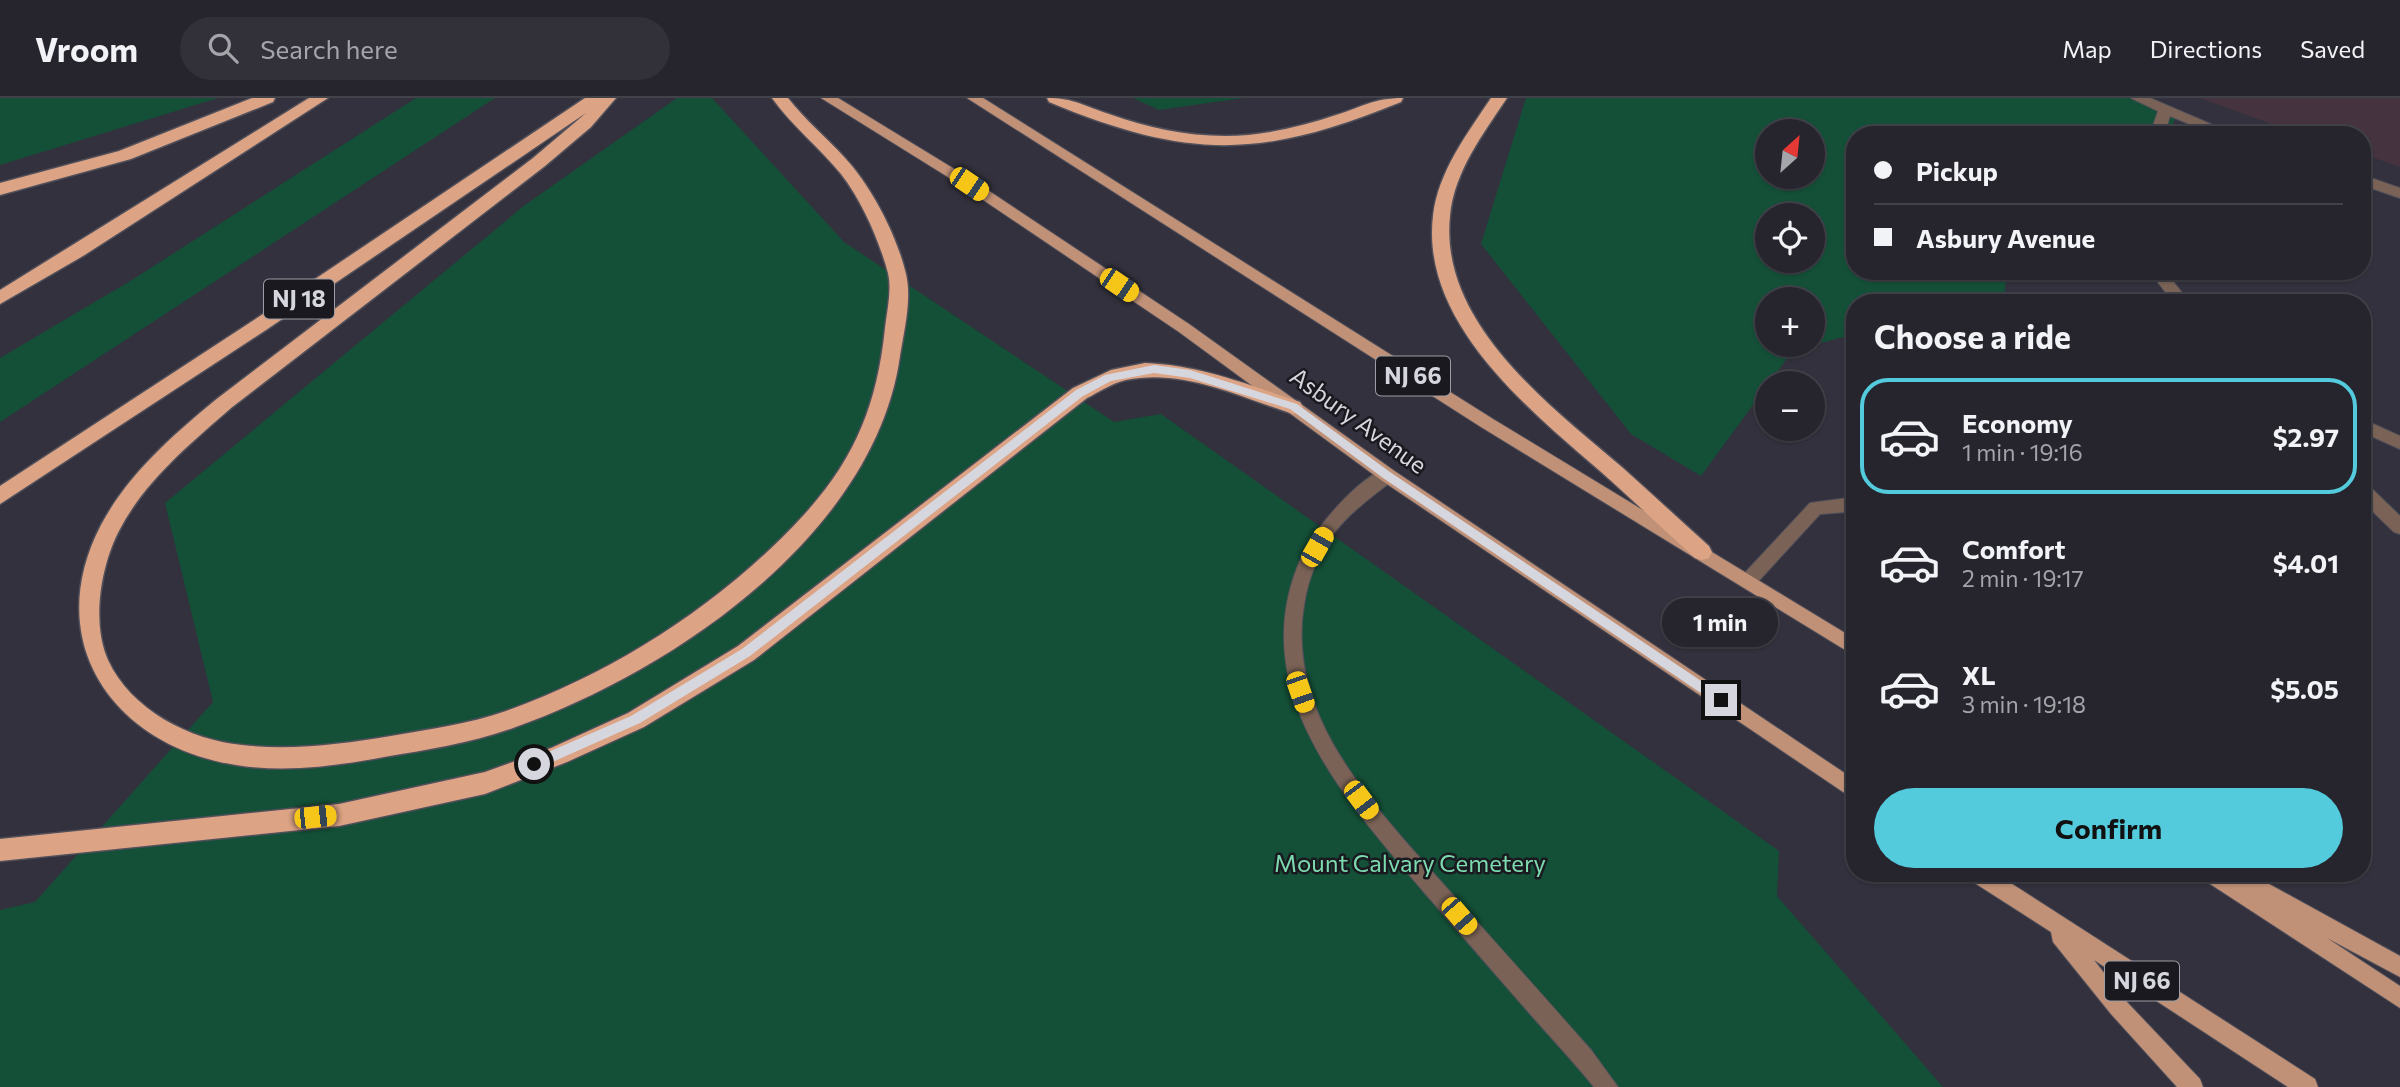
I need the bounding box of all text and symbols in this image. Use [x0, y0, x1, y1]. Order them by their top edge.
search box [180, 17, 670, 80]
text: Vroom [35, 28, 138, 69]
icon: search [204, 29, 242, 67]
text: Search here [260, 33, 398, 64]
text: Map [2062, 34, 2112, 63]
text: Directions [2150, 34, 2262, 63]
text: Saved [2300, 34, 2365, 63]
north arrow [1755, 119, 1825, 189]
map controls [1755, 119, 1825, 441]
text: Pickup [1916, 155, 1998, 186]
car [946, 164, 993, 204]
button: locate [1755, 203, 1825, 273]
text: Asbury Avenue [1916, 222, 2095, 253]
car [1096, 265, 1143, 305]
road number: NJ 18 [264, 280, 334, 318]
button: + [1755, 287, 1825, 357]
text: Choose a ride [1874, 316, 2071, 356]
road number: NJ 66 [1376, 356, 1450, 396]
street label: Asbury Avenue [1285, 361, 1433, 479]
button: − [1755, 371, 1825, 441]
icon: car [1878, 405, 1941, 468]
text: Economy [1962, 407, 2073, 438]
text: $2.97 [2273, 421, 2339, 452]
text: 1 min · 19:16 [1962, 438, 2083, 466]
car [1298, 524, 1337, 570]
icon: car [1878, 531, 1941, 594]
text: Comfort [1962, 533, 2065, 564]
text: $4.01 [2273, 547, 2339, 578]
text: 2 min · 19:17 [1962, 564, 2084, 592]
callout: 1 min [1663, 598, 1779, 648]
text: 1 min [1693, 608, 1747, 636]
icon: car [1878, 657, 1941, 720]
text: XL [1962, 659, 1996, 690]
car [1284, 669, 1317, 715]
text: $5.05 [2270, 673, 2339, 704]
route end [1705, 684, 1737, 716]
text: 3 min · 19:18 [1962, 690, 2086, 718]
route start [518, 748, 550, 780]
car [1340, 777, 1383, 823]
button: Confirm [1874, 788, 2343, 868]
car [294, 804, 337, 830]
park label: Mount Calvary Cemetery [1274, 848, 1546, 877]
car [1438, 893, 1481, 939]
road number: NJ 66 [2105, 961, 2179, 1000]

